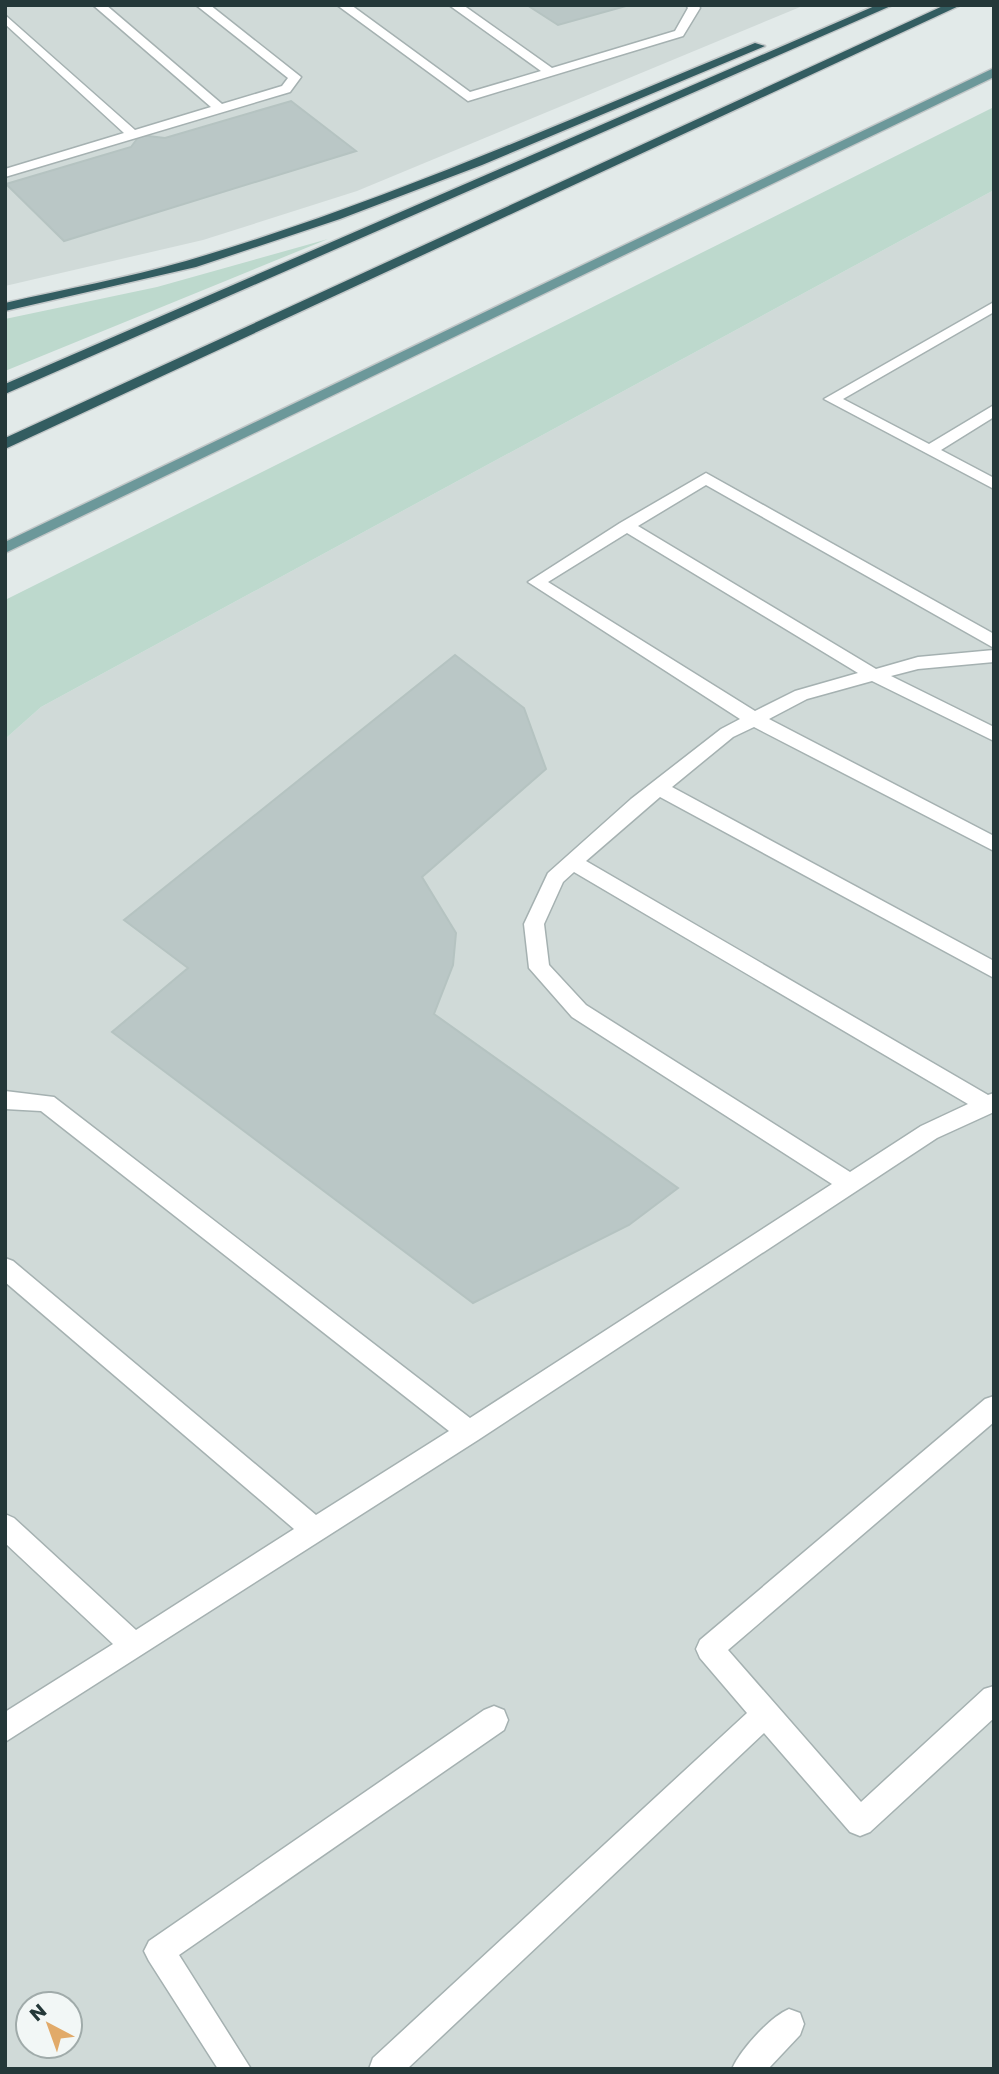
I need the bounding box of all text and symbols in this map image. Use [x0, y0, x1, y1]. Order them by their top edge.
north arrow [14, 1990, 84, 2060]
text: N [24, 1998, 52, 2027]

